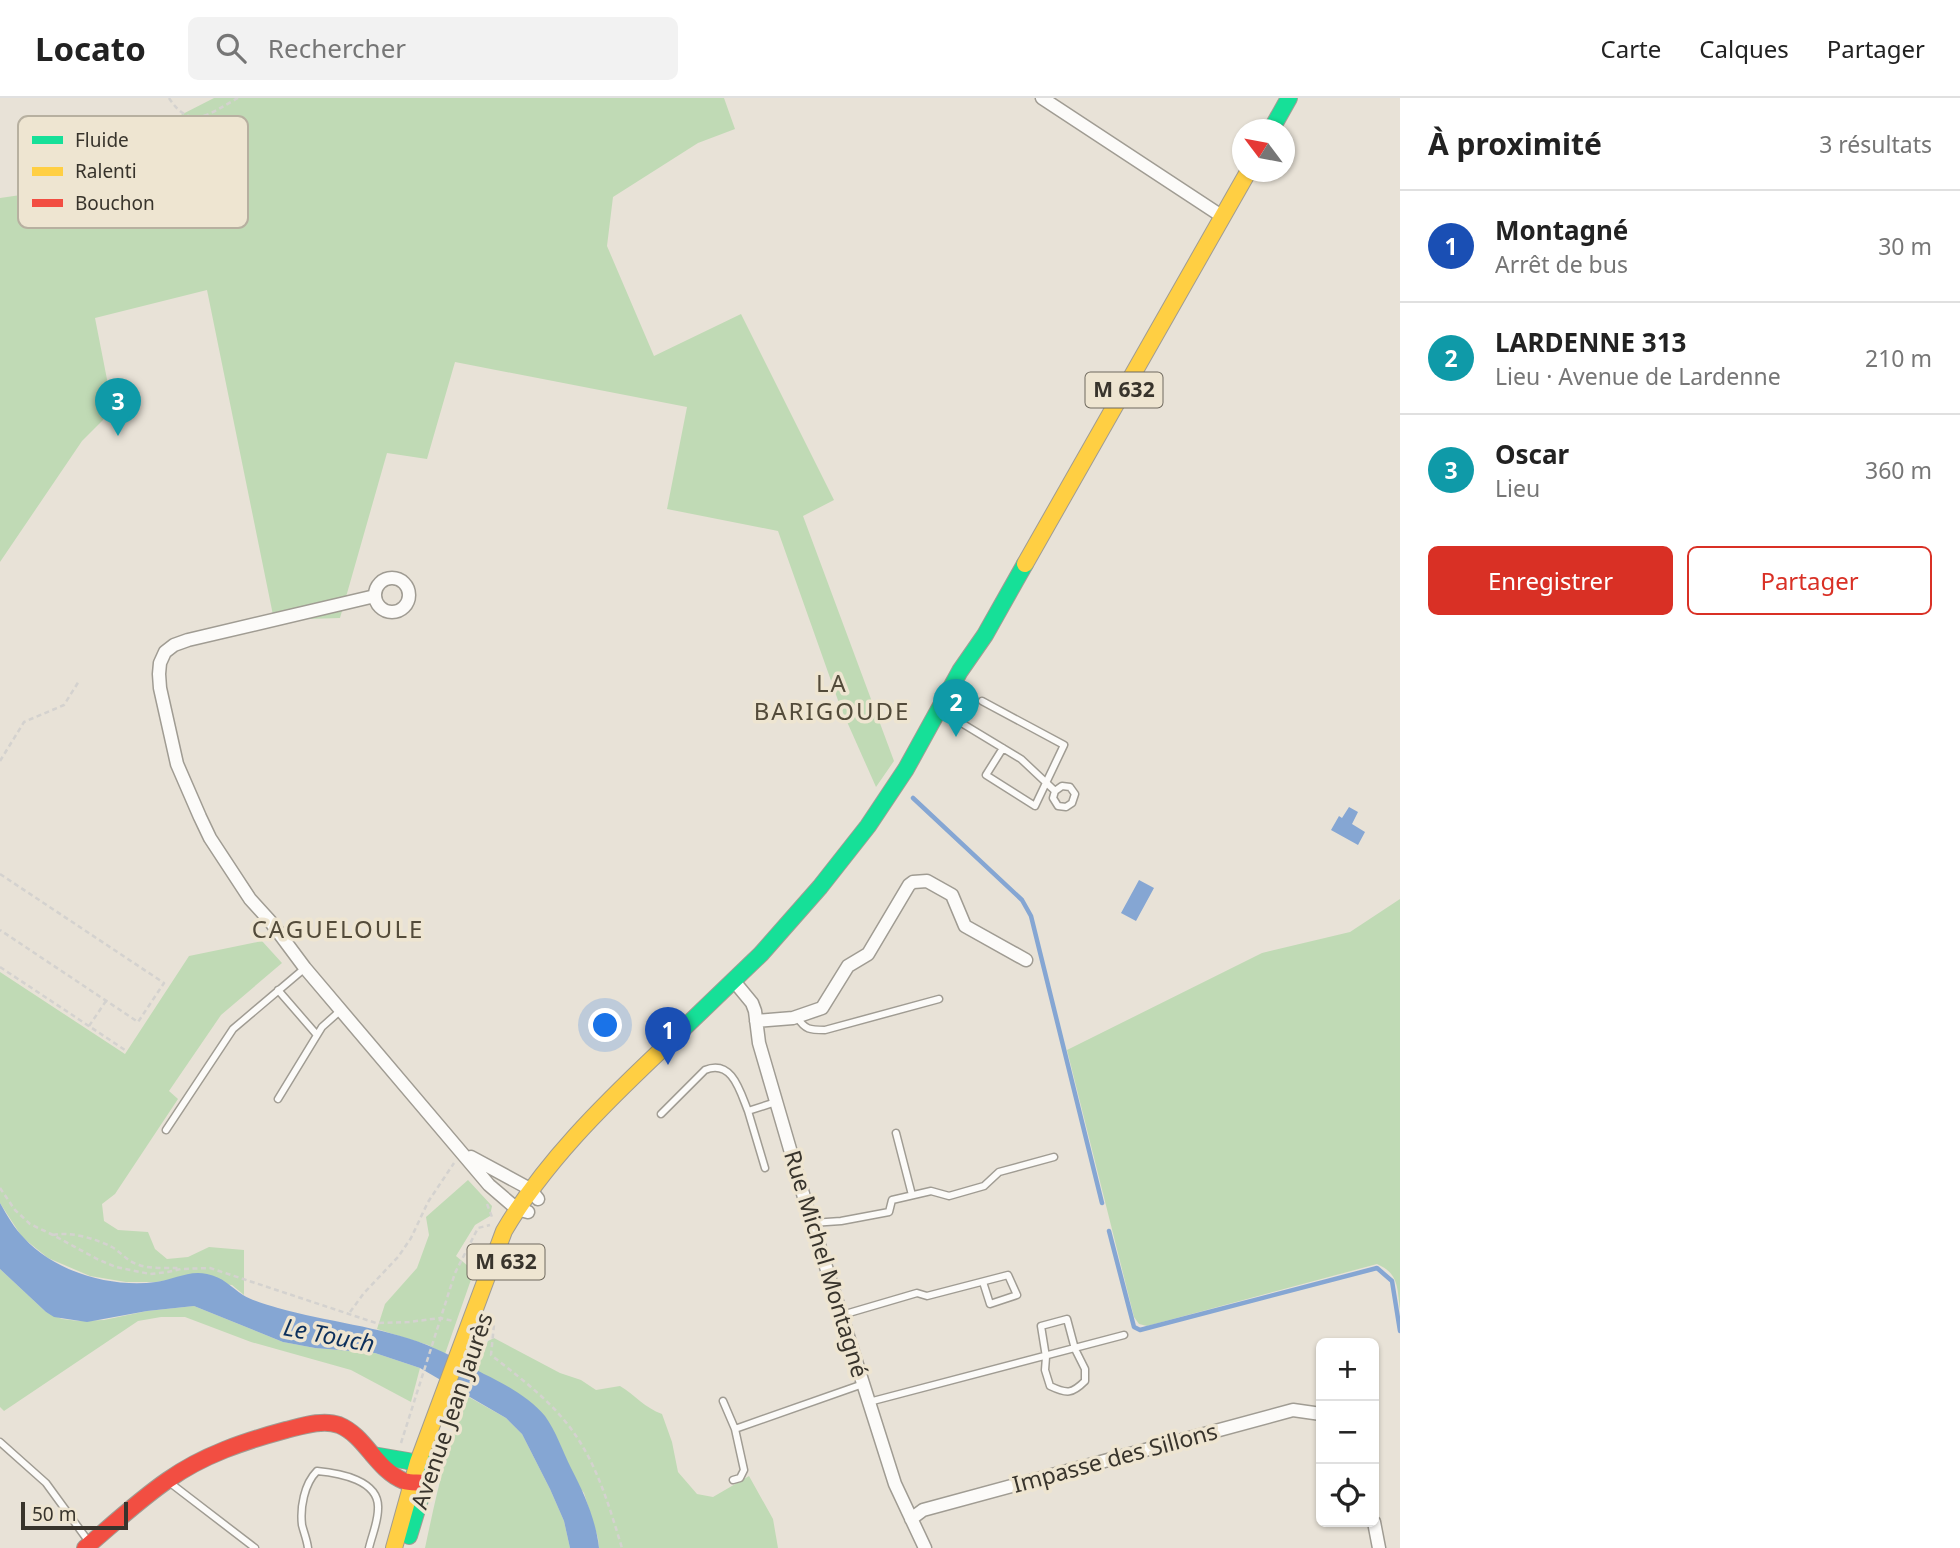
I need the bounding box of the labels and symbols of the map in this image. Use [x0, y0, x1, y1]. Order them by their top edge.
legend [18, 116, 248, 228]
north arrow [1232, 119, 1295, 182]
text: Fluide [75, 127, 129, 153]
text: Ralenti [75, 158, 137, 184]
text: Bouchon [75, 190, 155, 216]
road number: M 632 [1086, 372, 1162, 408]
pin: 3 [95, 378, 141, 436]
district label: LA BARIGOUDE [754, 666, 910, 727]
pin: 2 [933, 679, 979, 737]
district label: CAGUELOULE [252, 912, 424, 945]
pin: 1 [645, 1007, 691, 1065]
your location [588, 1008, 622, 1042]
street label: Rue Michel Montagné [777, 1146, 877, 1381]
road number: M 632 [468, 1244, 544, 1280]
street label: Avenue Jean Jaurès [402, 1308, 500, 1513]
water label: Le Touch [281, 1310, 378, 1360]
street label: Impasse des Sillons [1009, 1414, 1221, 1500]
scale bar [21, 1499, 128, 1531]

